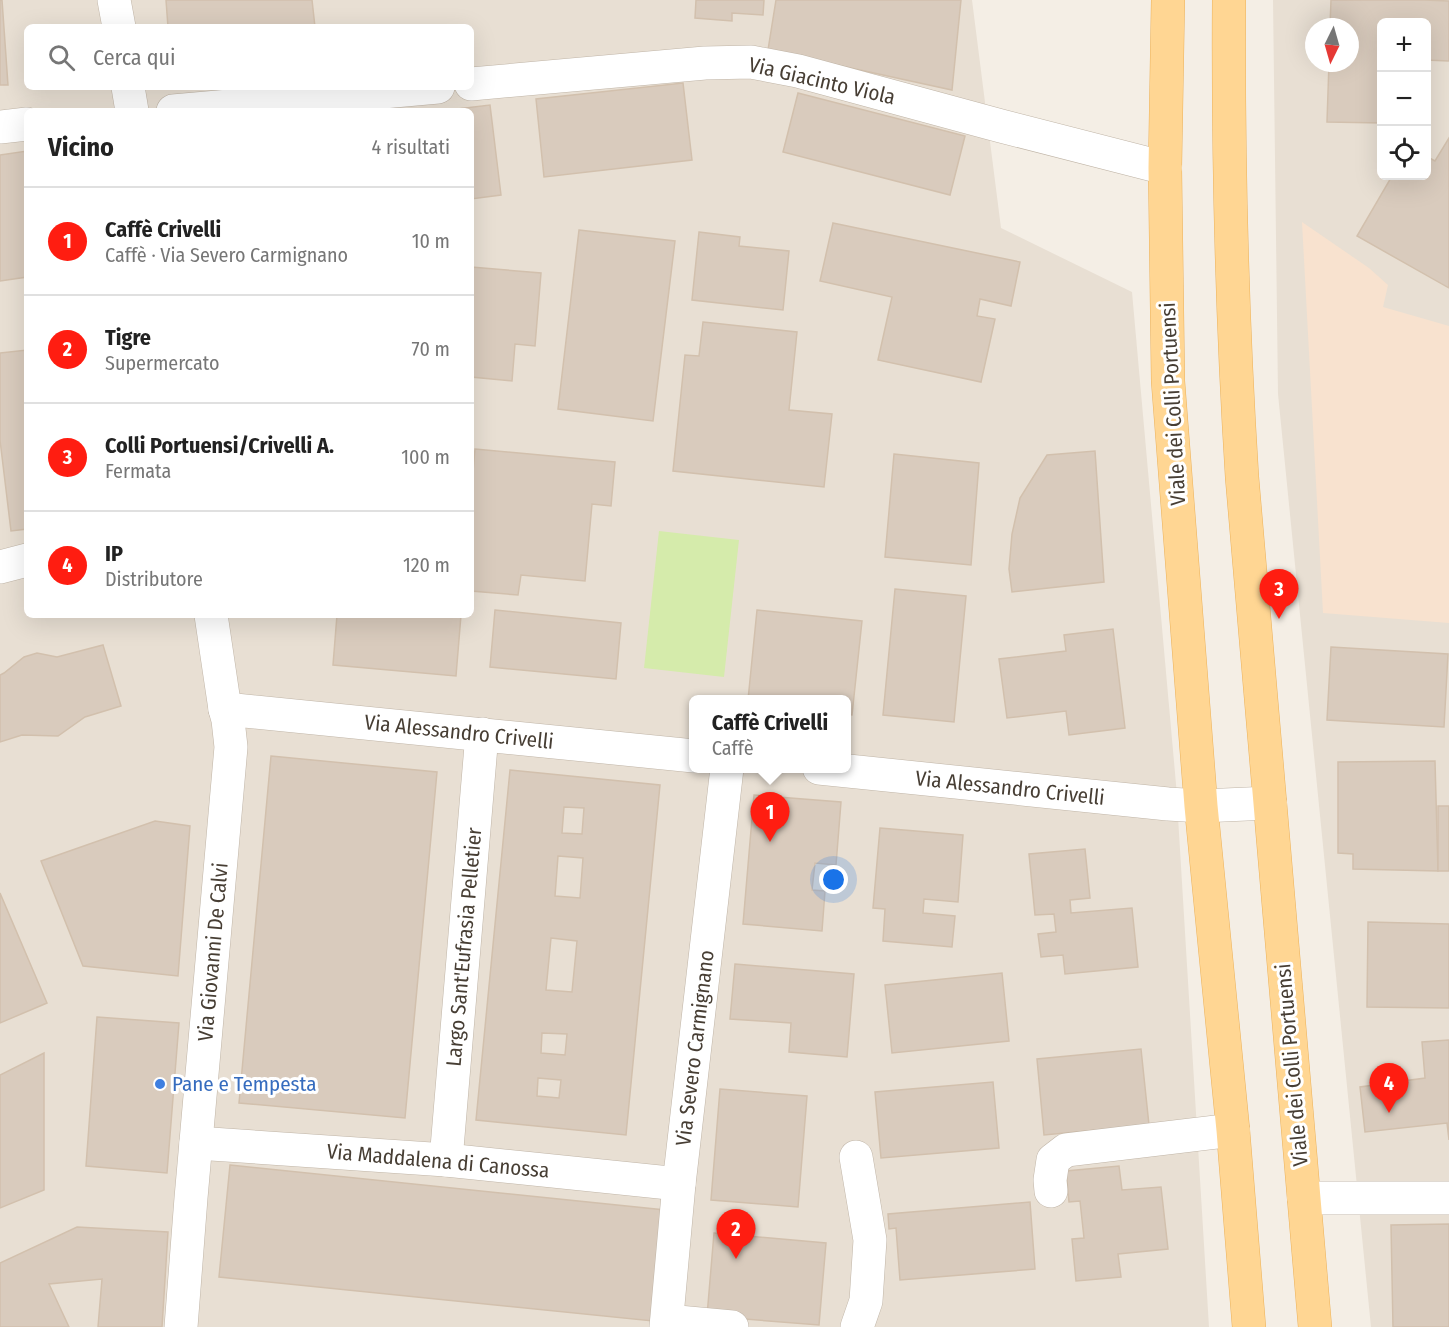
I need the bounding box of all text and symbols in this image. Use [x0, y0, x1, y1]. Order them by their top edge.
north arrow [1305, 18, 1359, 72]
map controls [1377, 18, 1431, 180]
button: + [1377, 18, 1431, 72]
search box [24, 24, 474, 90]
icon: search [45, 41, 78, 74]
text: Cerca qui [93, 44, 176, 71]
street label: Via Giacinto Viola [746, 52, 898, 110]
button: − [1377, 72, 1431, 126]
button: locate [1377, 126, 1431, 180]
text: Vicino [48, 132, 114, 163]
text: 4 risultati [372, 135, 450, 159]
text: Caffè Crivelli [105, 216, 221, 243]
text: 1 [63, 229, 72, 253]
text: 10 m [412, 229, 450, 253]
text: Caffè · Via Severo Carmignano [105, 243, 348, 267]
street label: Viale dei Colli Portuensi [1155, 302, 1191, 506]
text: Tigre [105, 324, 151, 351]
text: 2 [63, 337, 72, 361]
text: 70 m [412, 337, 450, 361]
text: Supermercato [105, 351, 219, 375]
text: Colli Portuensi/Crivelli A. [105, 432, 334, 459]
text: 3 [63, 445, 72, 469]
text: 100 m [401, 445, 450, 469]
text: Fermata [105, 459, 171, 483]
text: IP [105, 540, 123, 567]
text: 4 [62, 553, 73, 577]
text: 120 m [403, 553, 450, 577]
text: Distributore [105, 567, 203, 591]
pin: 3 [1260, 570, 1298, 619]
popup [689, 695, 851, 773]
street label: Via Alessandro Crivelli [363, 709, 555, 755]
text: Caffè Crivelli [712, 709, 828, 736]
text: Caffè [712, 736, 754, 760]
street label: Via Alessandro Crivelli [914, 765, 1106, 811]
pin: 1 [750, 792, 790, 842]
street label: Largo Sant'Eufrasia Pelletier [441, 826, 487, 1068]
street label: Via Giovanni De Calvi [192, 862, 234, 1042]
your location [819, 865, 848, 894]
street label: Via Severo Carmignano [670, 949, 720, 1147]
street label: Viale dei Colli Portuensi [1270, 962, 1314, 1168]
pin: 4 [1370, 1064, 1408, 1113]
place label: Pane e Tempesta [172, 1071, 316, 1097]
marker: Pane e Tempesta [153, 1077, 167, 1091]
street label: Via Maddalena di Canossa [326, 1138, 550, 1184]
pin: 2 [716, 1210, 756, 1259]

